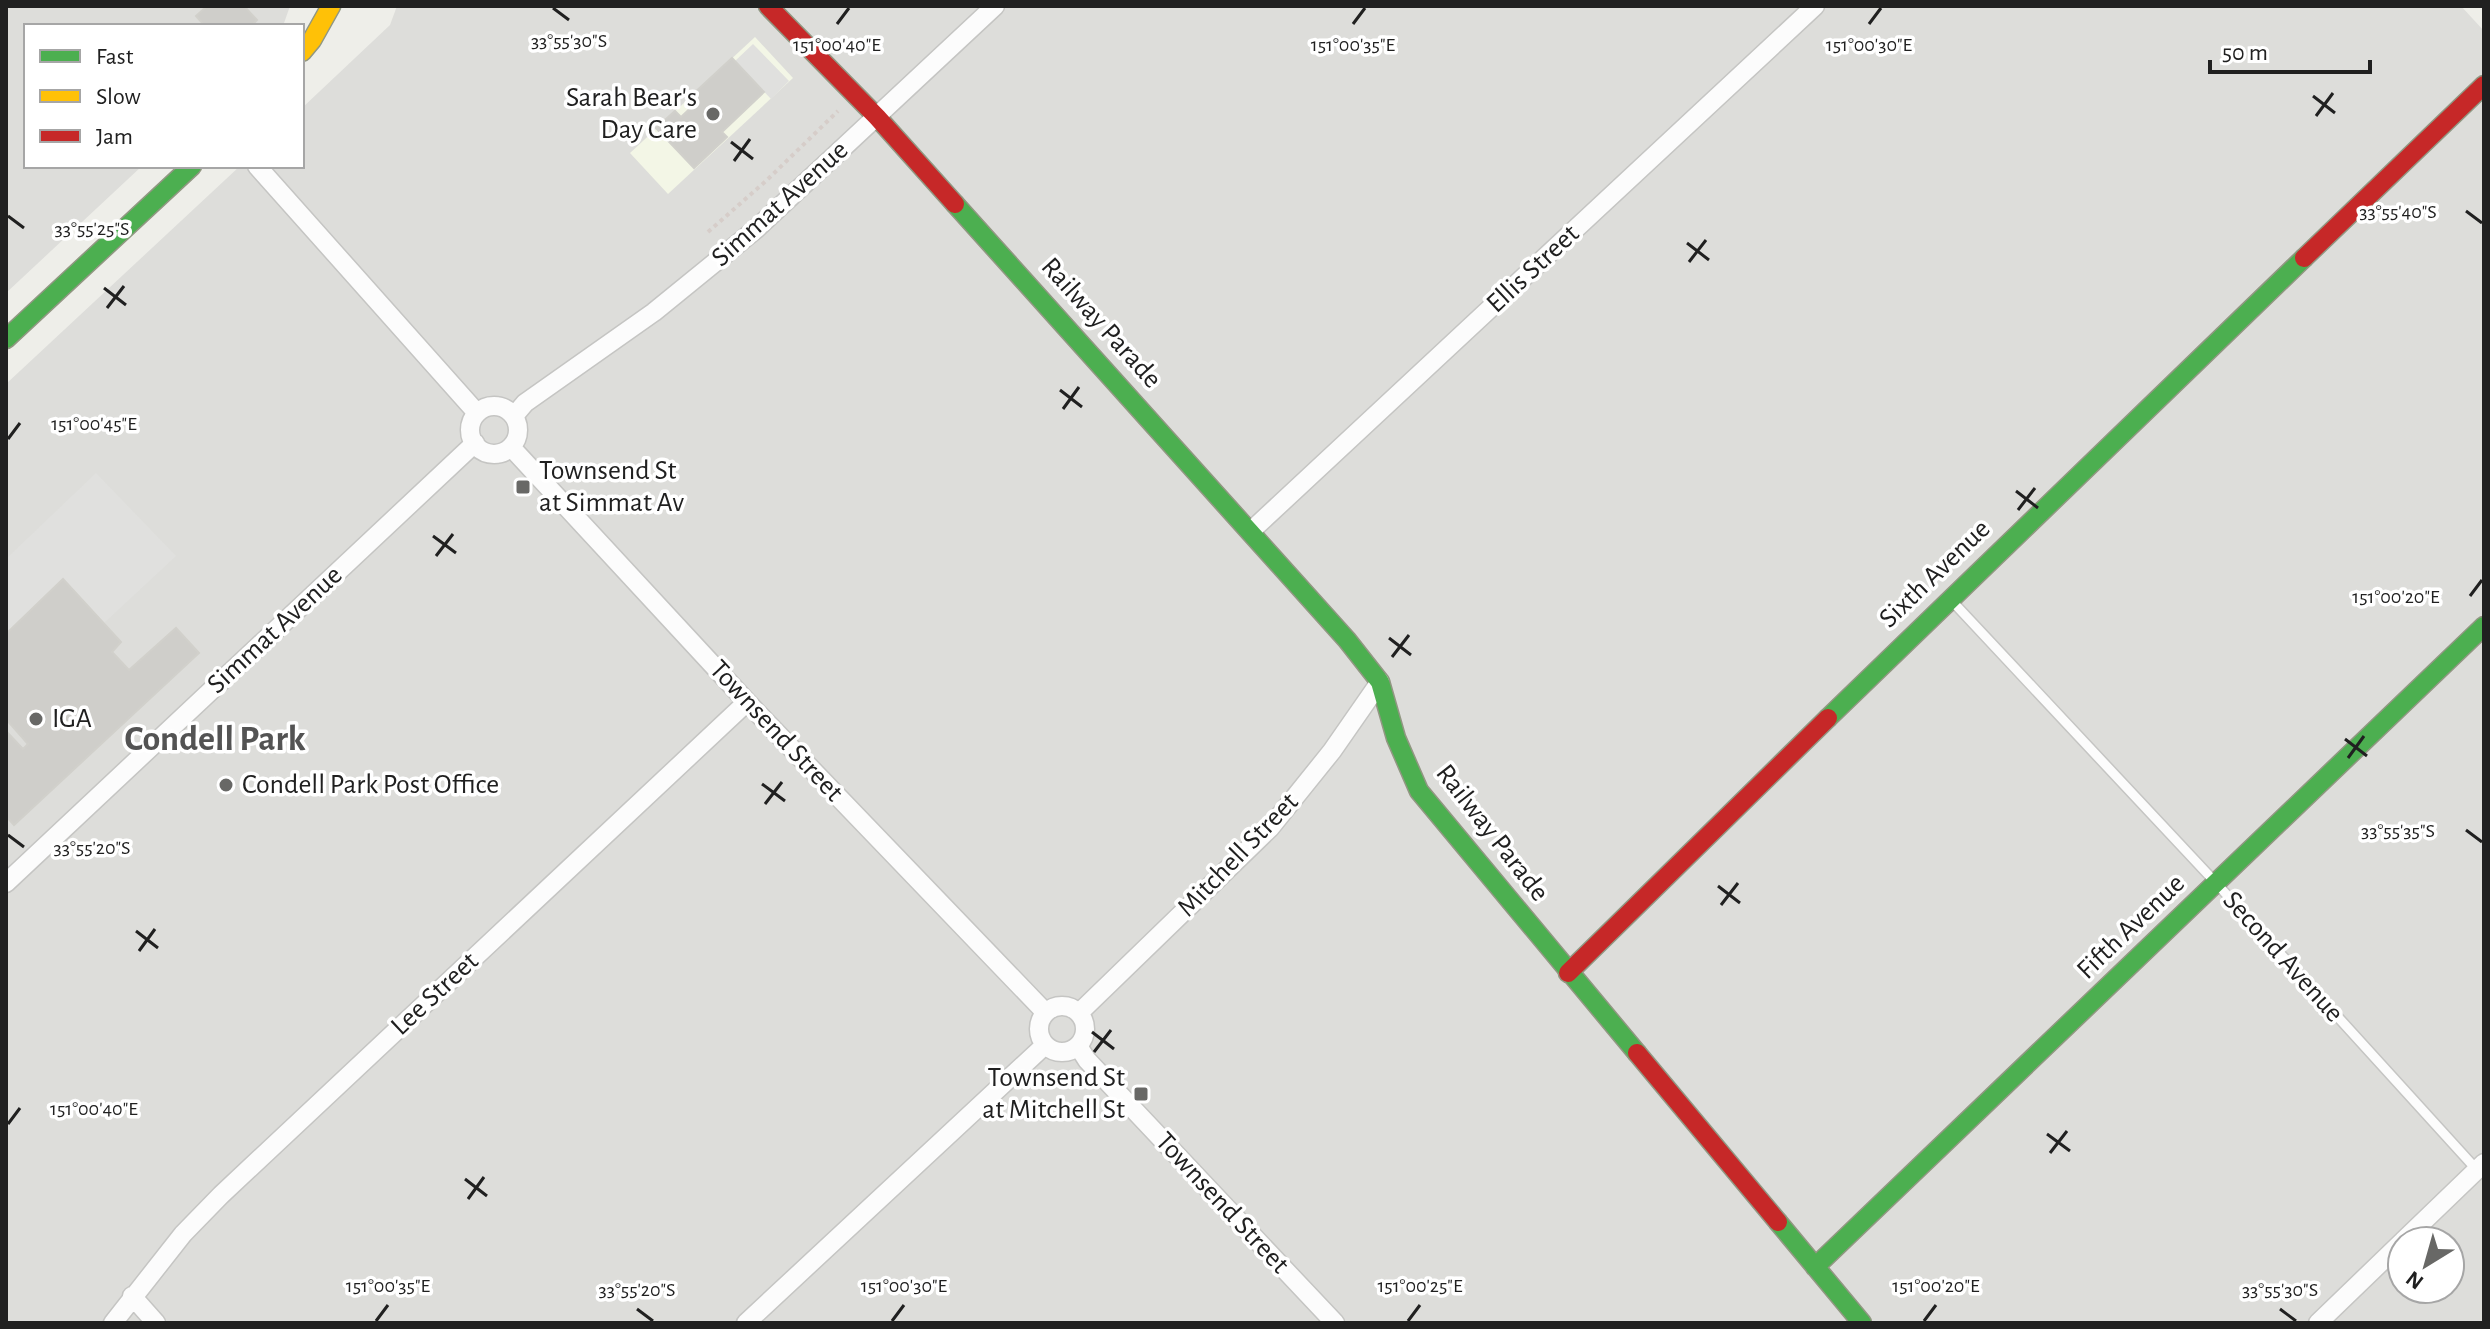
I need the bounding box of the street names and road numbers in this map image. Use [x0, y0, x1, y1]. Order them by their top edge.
street label: Simmat Avenue [706, 136, 854, 272]
street label: Ellis Street [1481, 220, 1585, 318]
street label: Railway Parade [1035, 252, 1167, 394]
street label: Sixth Avenue [1874, 515, 1996, 633]
street label: Simmat Avenue [202, 561, 348, 699]
street label: Townsend Street [704, 655, 848, 807]
street label: Railway Parade [1430, 759, 1554, 907]
street label: Mitchell Street [1172, 788, 1304, 922]
street label: Fifth Avenue [2072, 869, 2190, 985]
street label: Second Avenue [2217, 886, 2349, 1028]
street label: Lee Street [386, 947, 484, 1041]
street label: Townsend Street [1150, 1127, 1294, 1279]

